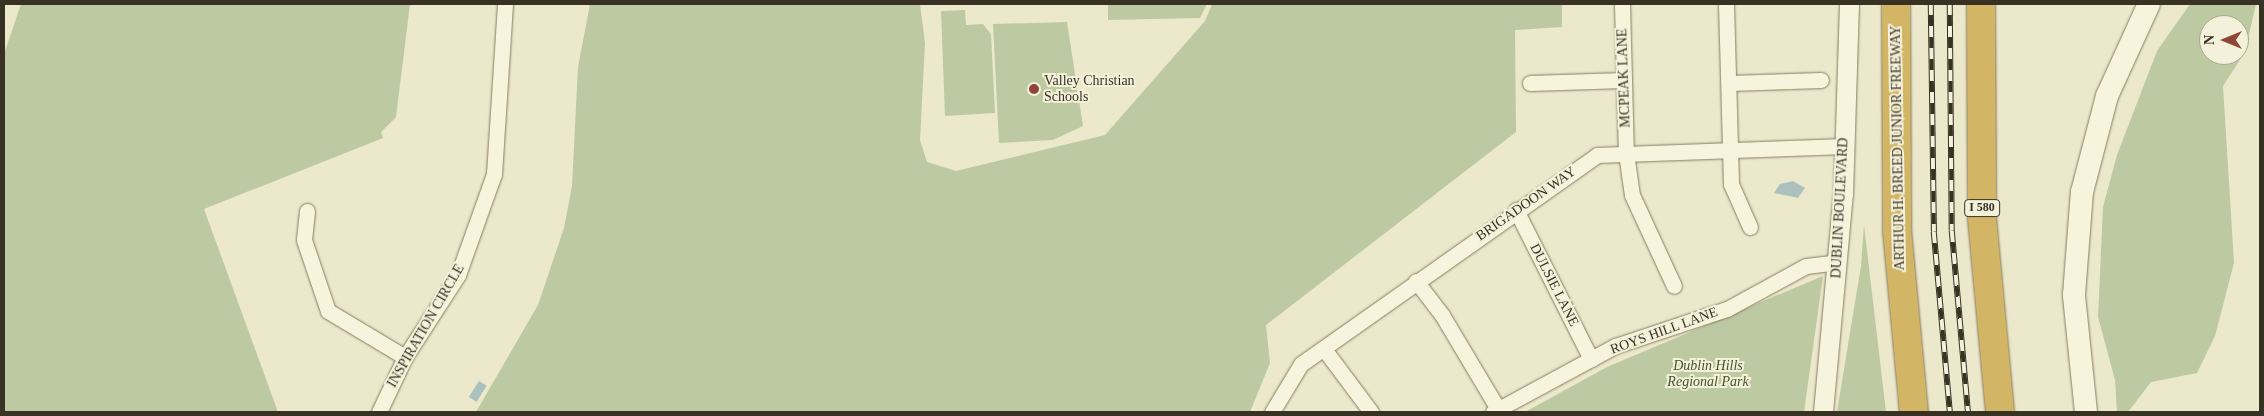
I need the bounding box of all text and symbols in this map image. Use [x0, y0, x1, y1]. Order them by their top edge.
north arrow [2199, 15, 2249, 65]
street label: ARTHUR H. BREED JUNIOR FREEWAY [1887, 25, 1909, 271]
street label: MCPEAK LANE [1614, 28, 1634, 128]
text: N [2202, 35, 2217, 45]
place label: Valley Christian Schools [1044, 73, 1135, 105]
marker: Valley Christian Schools [1028, 83, 1040, 95]
street label: DUBLIN BOULEVARD [1828, 137, 1852, 279]
street label: BRIGADOON WAY [1473, 163, 1579, 245]
road number: I 580 [1963, 198, 2001, 218]
street label: DULSIE LANE [1526, 241, 1582, 329]
street label: INSPIRATION CIRCLE [384, 261, 468, 391]
street label: ROYS HILL LANE [1608, 304, 1720, 358]
park label: Dublin Hills Regional Park [1667, 358, 1749, 391]

